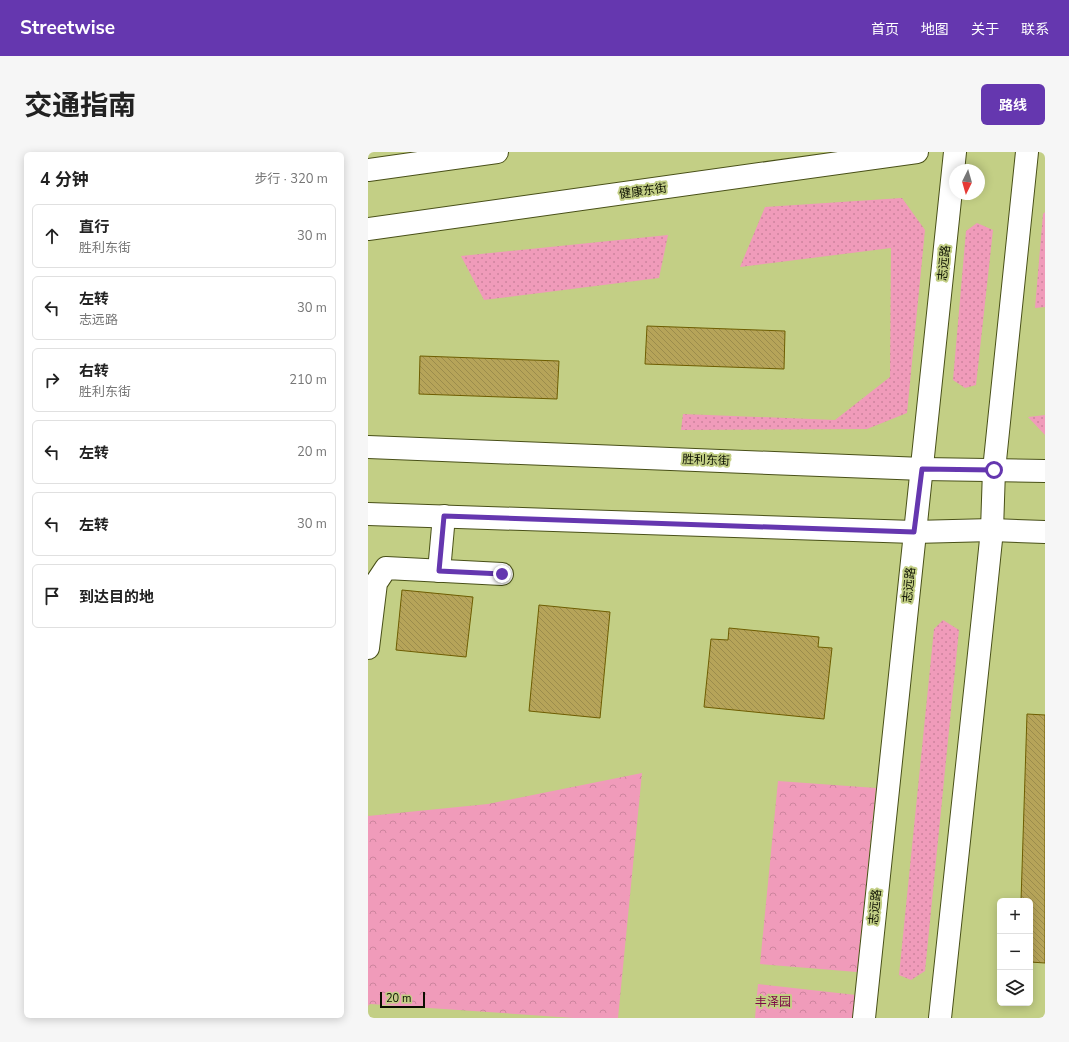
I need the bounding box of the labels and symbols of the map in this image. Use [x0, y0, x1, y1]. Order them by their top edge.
north arrow [949, 164, 985, 200]
street label: 健康东街 [618, 180, 668, 202]
street label: 志远路 [934, 244, 954, 282]
street label: 胜利东街 [682, 451, 730, 469]
route start [985, 461, 1003, 479]
route end [493, 565, 511, 583]
street label: 志远路 [899, 566, 919, 604]
street label: 志远路 [865, 888, 885, 926]
scale bar [380, 990, 425, 1009]
park label: 丰泽园 [755, 994, 791, 1010]

